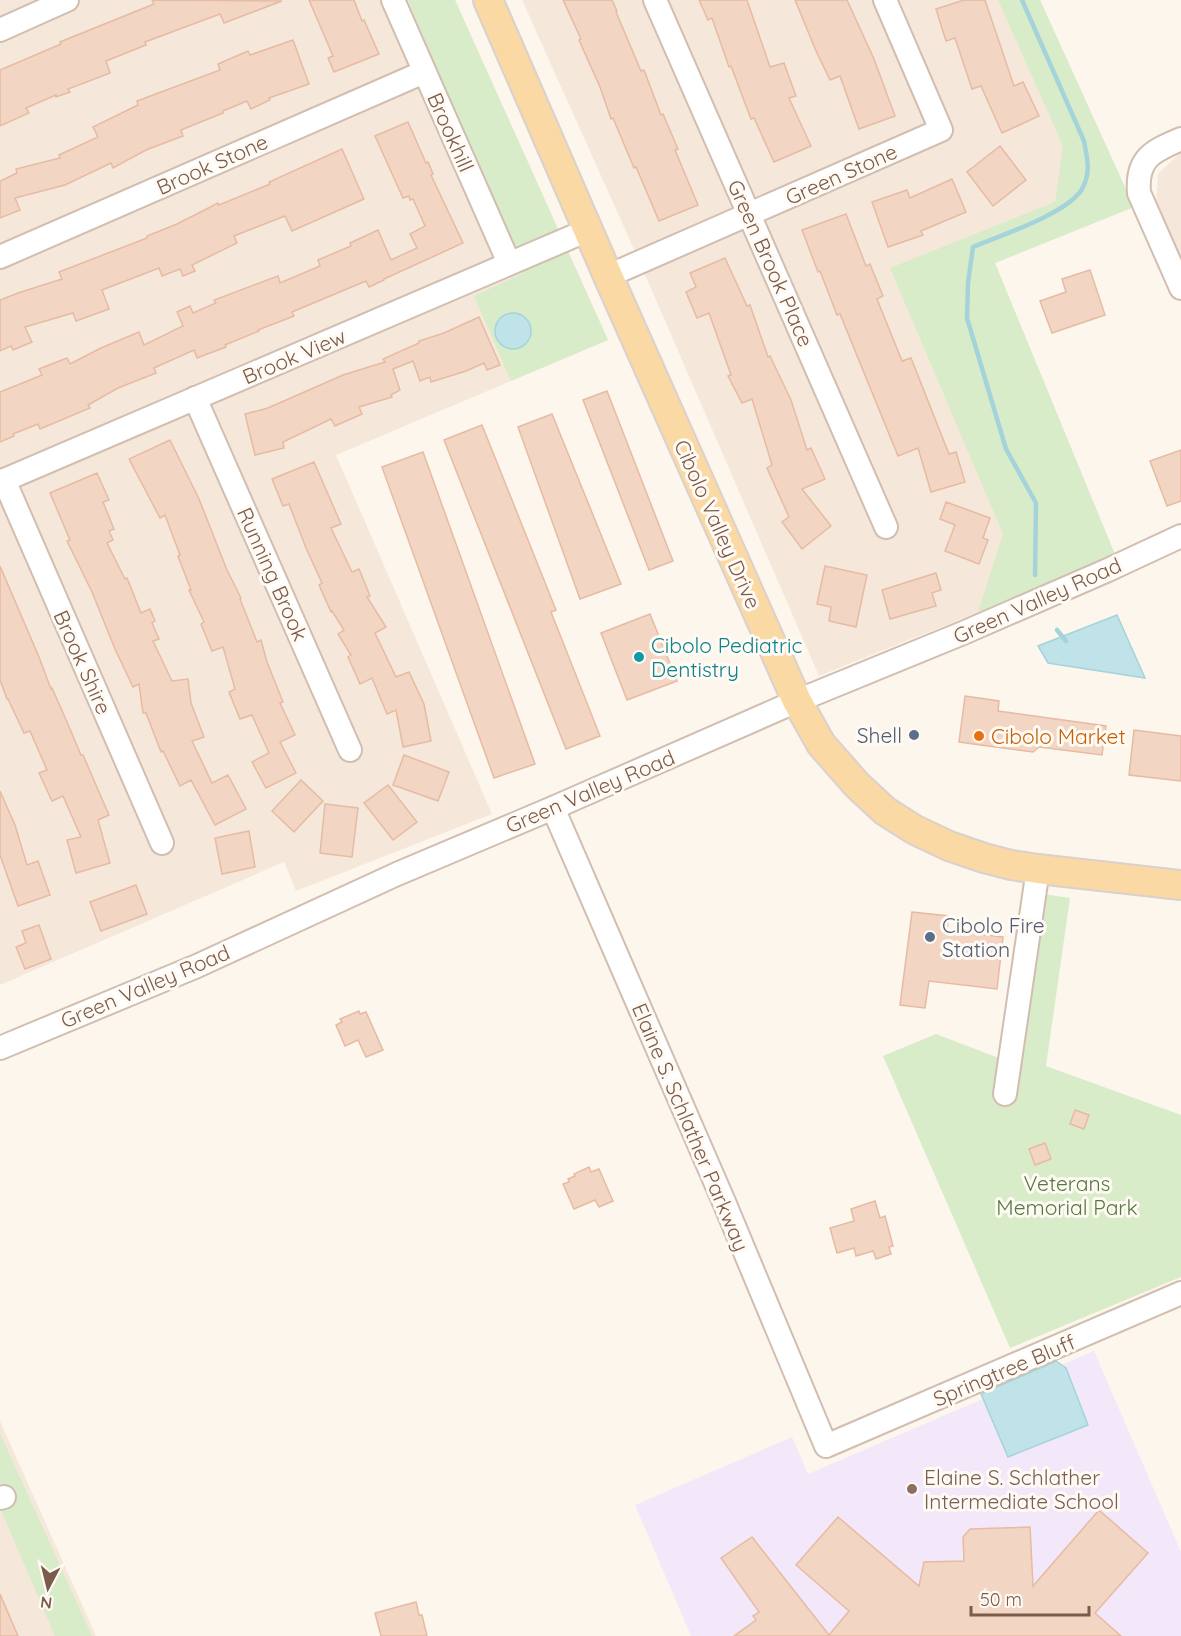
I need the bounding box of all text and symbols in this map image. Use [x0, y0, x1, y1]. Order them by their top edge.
street label: Brookhill [422, 88, 480, 176]
street label: Brook Stone [152, 128, 272, 200]
street label: Green Stone [781, 138, 901, 210]
street label: Green Brook Place [722, 175, 820, 351]
street label: Brook View [238, 323, 350, 389]
street label: Cibolo Valley Drive [669, 435, 767, 613]
street label: Running Brook [232, 503, 314, 645]
street label: Green Valley Road [949, 551, 1125, 649]
street label: Brook Shire [48, 606, 118, 718]
place label: Cibolo Pediatric Dentistry [651, 632, 802, 682]
marker: Cibolo Pediatric Dentistry [632, 650, 646, 664]
place label: Shell [857, 722, 902, 748]
place label: Cibolo Market [991, 723, 1126, 749]
marker: Shell [907, 728, 921, 742]
marker: Cibolo Market [972, 729, 986, 743]
street label: Green Valley Road [502, 744, 678, 838]
place label: Cibolo Fire Station [942, 912, 1045, 962]
marker: Cibolo Fire Station [923, 930, 937, 944]
street label: Green Valley Road [57, 939, 233, 1033]
street label: Elaine S. Schlather Parkway [627, 999, 755, 1255]
park label: Veterans Memorial Park [996, 1170, 1138, 1220]
street label: Springtree Bluff [929, 1328, 1079, 1412]
place label: Elaine S. Schlather Intermediate School [924, 1464, 1119, 1514]
marker: Elaine S. Schlather Intermediate School [905, 1482, 919, 1496]
north arrow [18, 1558, 78, 1618]
scale bar [971, 1579, 1090, 1617]
text: 50 m [980, 1588, 1022, 1611]
text: N [39, 1592, 53, 1614]

